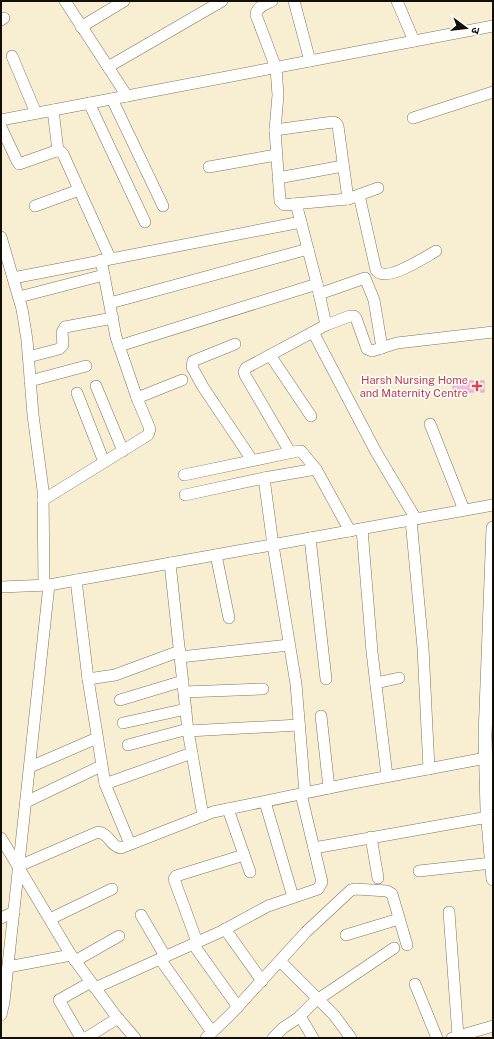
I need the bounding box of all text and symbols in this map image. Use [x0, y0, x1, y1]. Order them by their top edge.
north arrow [446, 8, 486, 48]
text: उ [469, 26, 482, 36]
place label: Harsh Nursing Home and Maternity Centre [360, 374, 468, 399]
marker: Harsh Nursing Home and Maternity Centre [471, 380, 483, 392]

